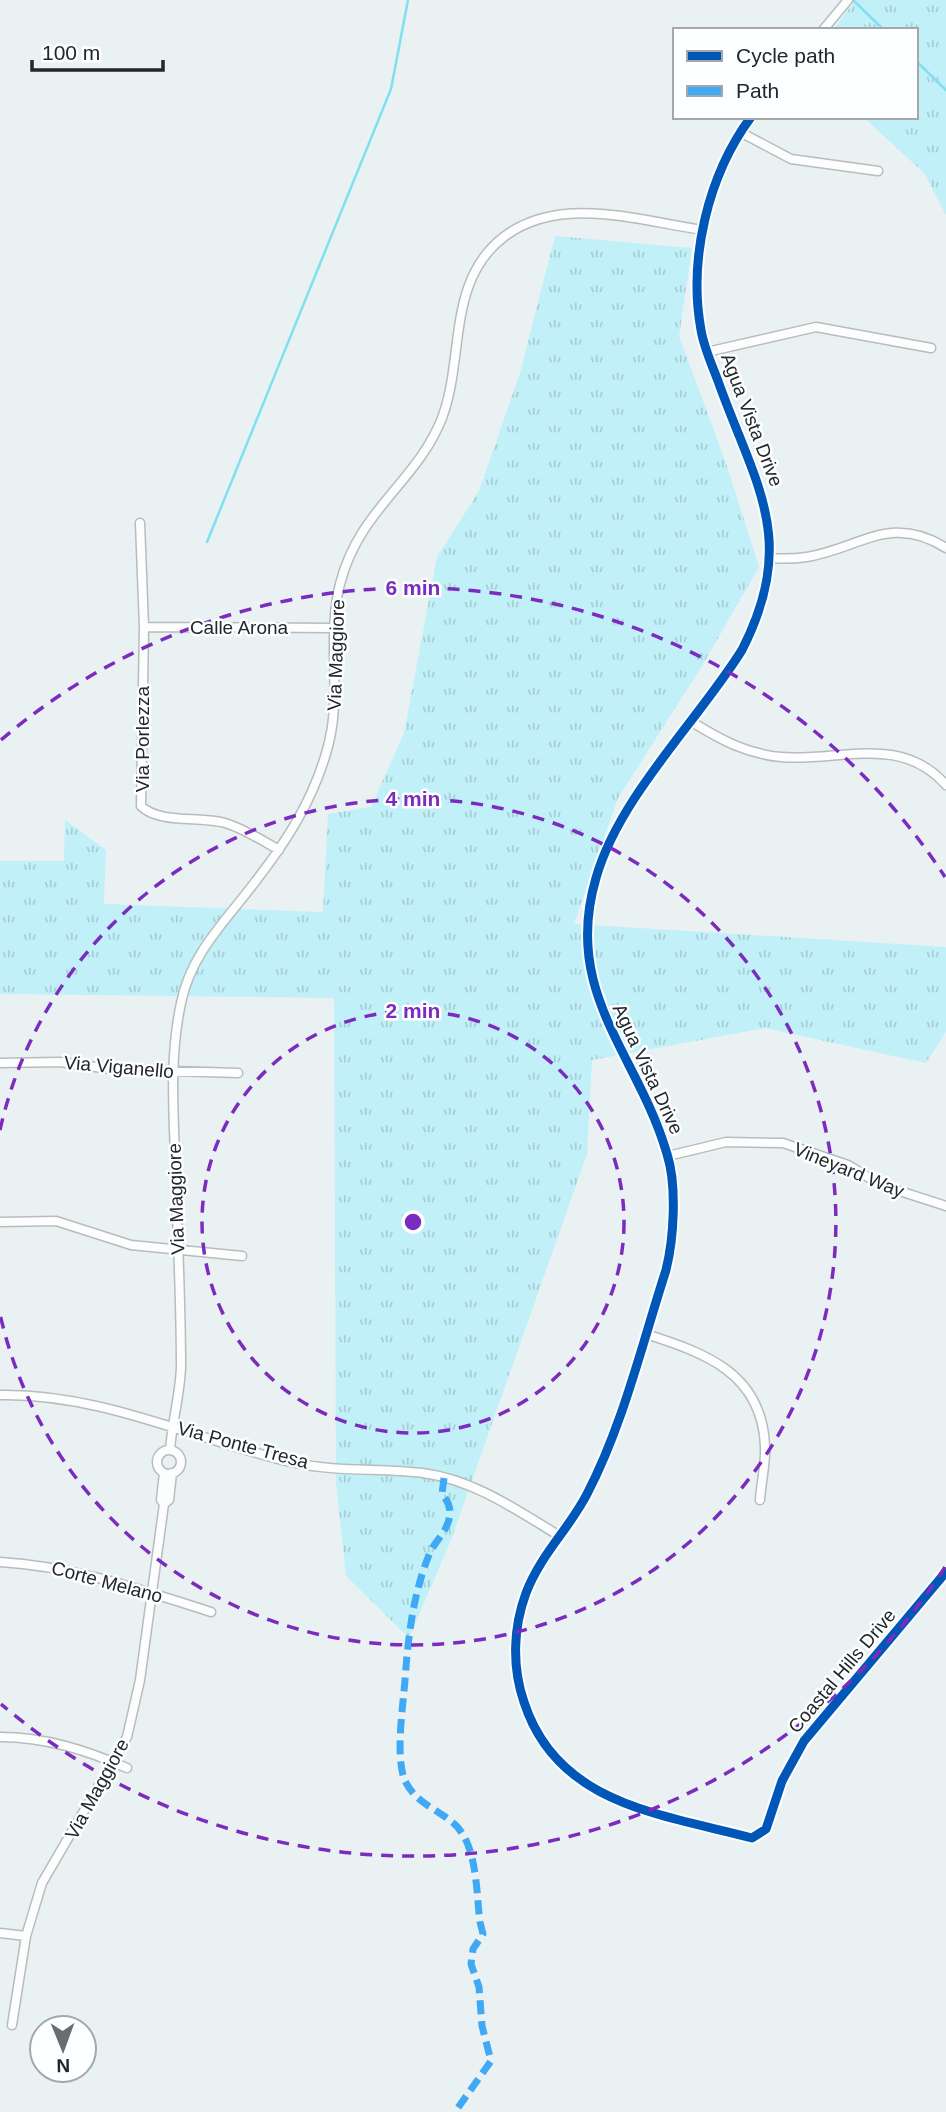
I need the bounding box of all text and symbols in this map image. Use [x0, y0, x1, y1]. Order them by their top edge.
scale bar [32, 28, 163, 72]
legend [673, 28, 918, 119]
text: 100 m [42, 41, 100, 64]
text: Cycle path [736, 44, 835, 67]
text: Path [736, 79, 779, 102]
street label: Agua Vista Drive [717, 350, 787, 490]
text: 6 min [386, 576, 440, 599]
street label: Via Maggiore [324, 599, 348, 711]
street label: Calle Arona [190, 617, 289, 638]
street label: Via Porlezza [132, 685, 153, 792]
text: 4 min [386, 787, 440, 810]
text: 2 min [386, 999, 440, 1022]
street label: Agua Vista Drive [609, 1001, 687, 1137]
street label: Via Viganello [63, 1052, 175, 1082]
street label: Vineyard Way [791, 1138, 908, 1202]
street label: Via Maggiore [164, 1143, 188, 1255]
centre of rings [401, 1210, 425, 1234]
street label: Via Ponte Tresa [175, 1417, 311, 1473]
street label: Corte Melano [49, 1557, 165, 1607]
street label: Coastal Hills Drive [784, 1605, 900, 1737]
street label: Via Maggiore [61, 1735, 133, 1843]
north arrow [28, 2014, 98, 2084]
text: N [56, 2055, 70, 2076]

